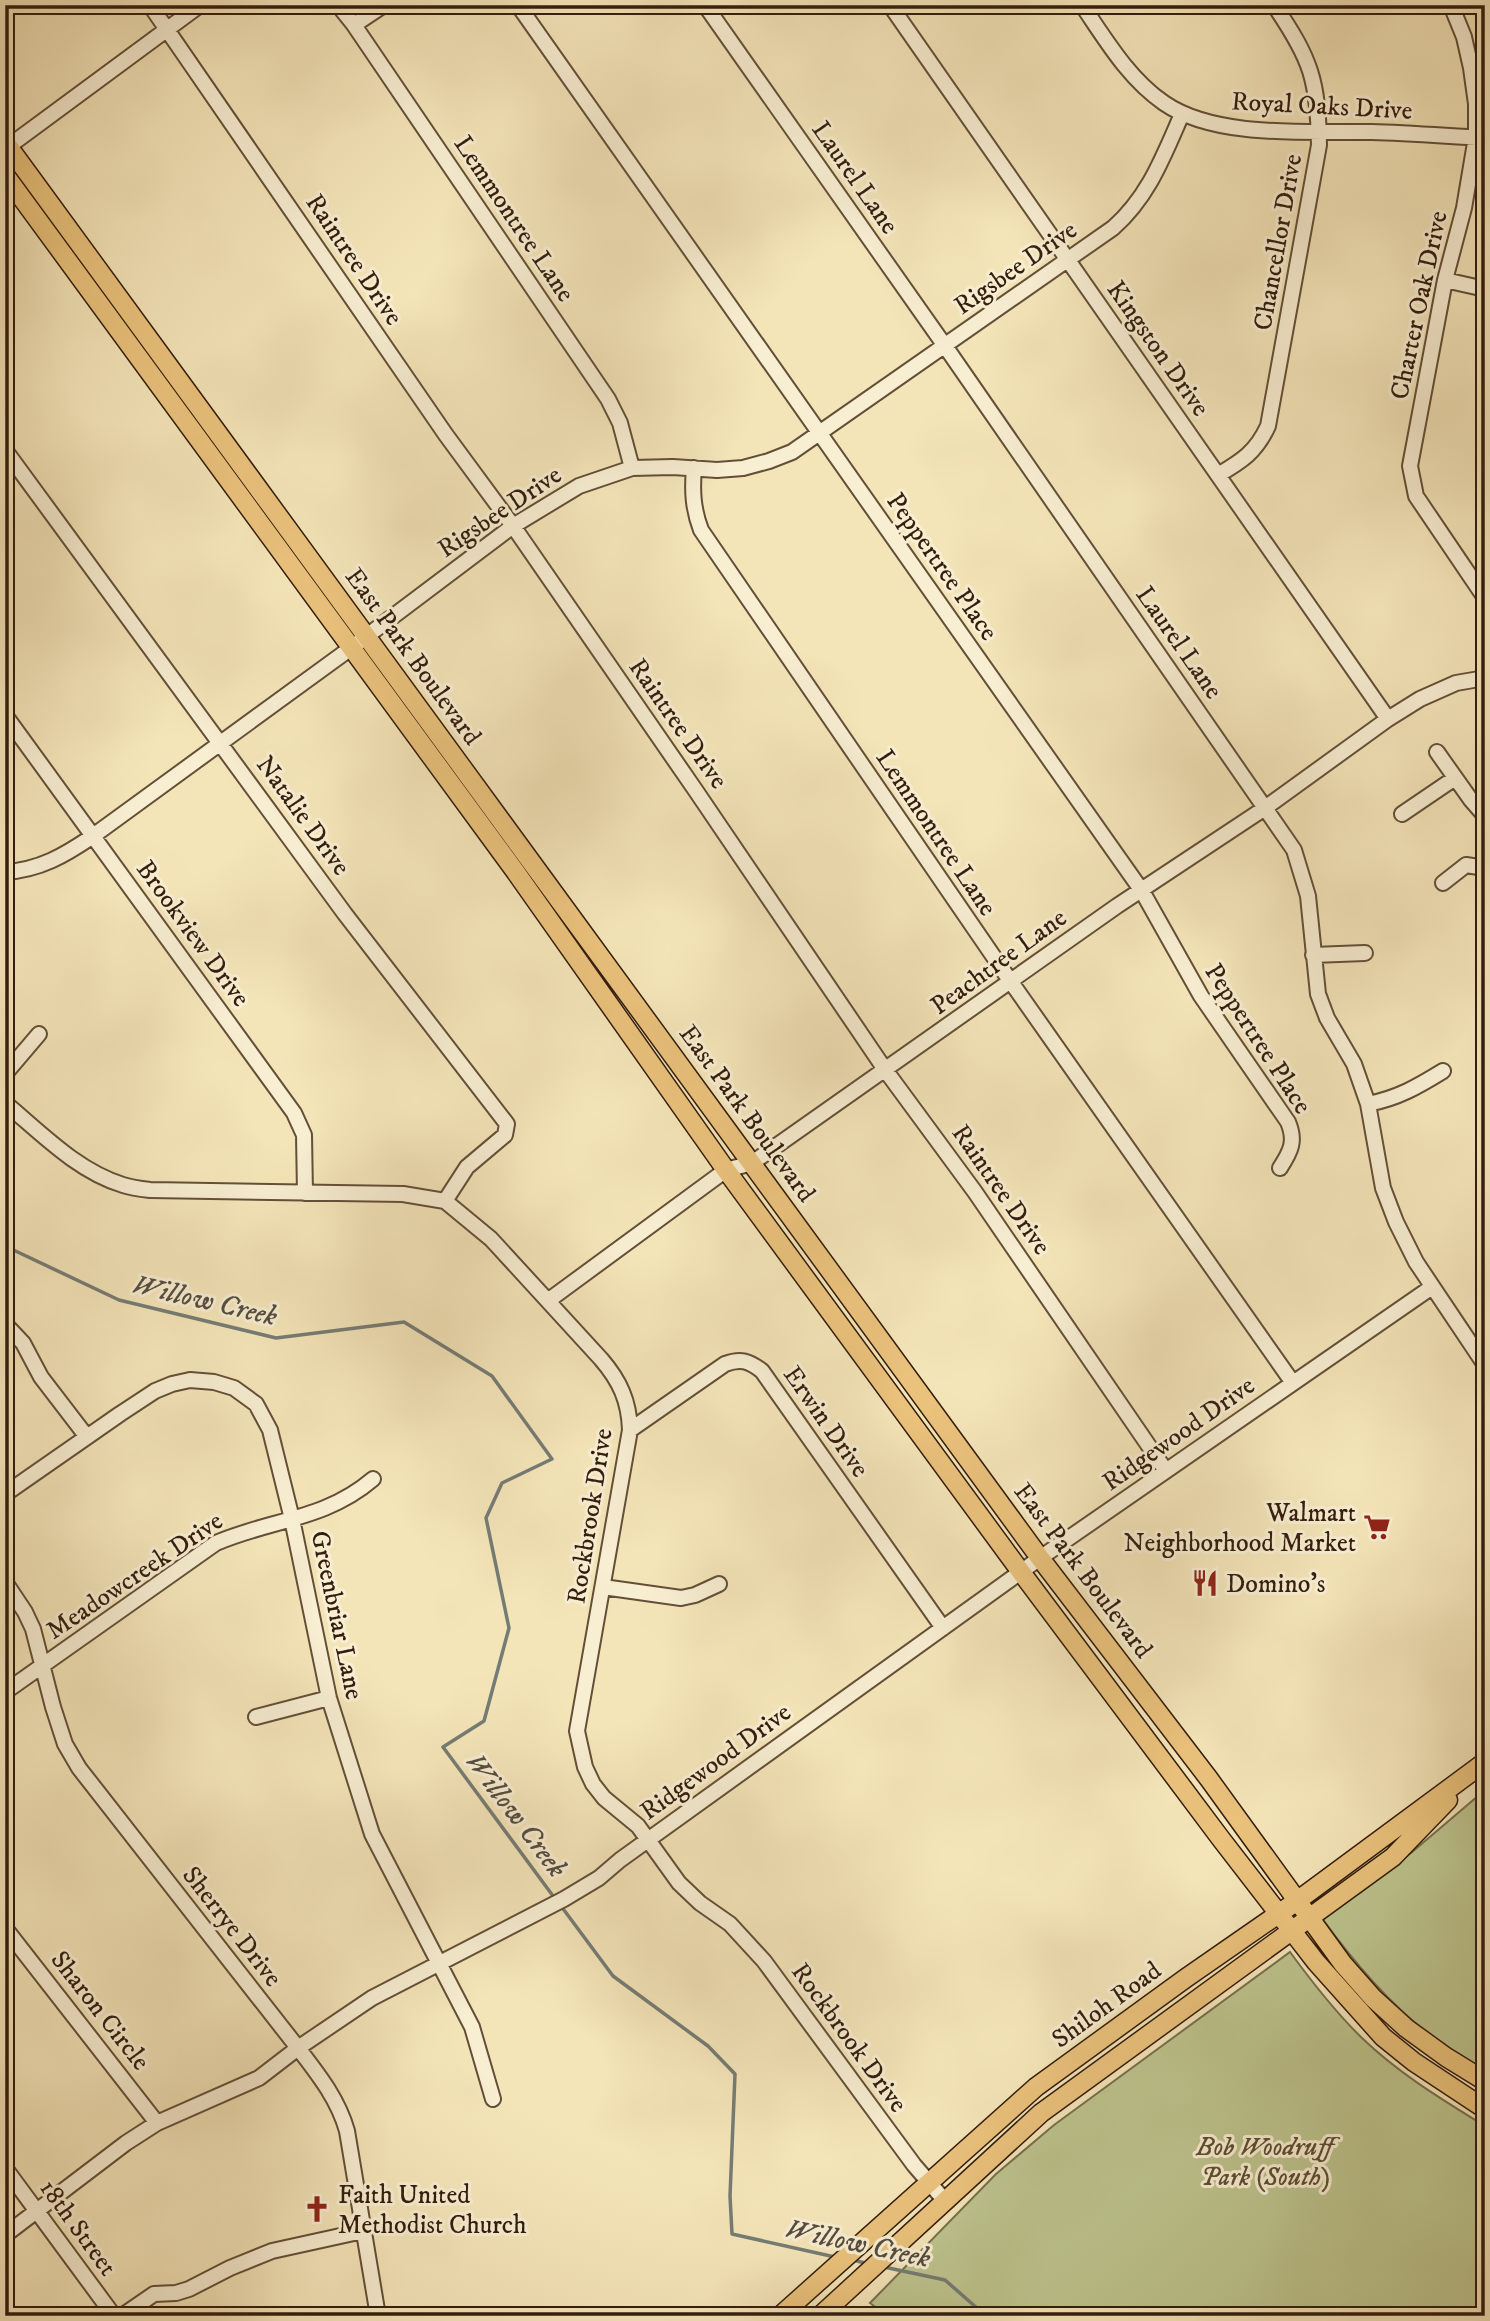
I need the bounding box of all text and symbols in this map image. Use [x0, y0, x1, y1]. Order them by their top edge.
street label: Royal Oaks Drive [1231, 85, 1413, 128]
street label: Laurel Lane [804, 115, 906, 241]
street label: Lemmontree Lane [446, 129, 582, 308]
street label: Chancellor Drive [1247, 151, 1310, 333]
street label: Raintree Drive [298, 188, 410, 332]
street label: Charter Oak Drive [1383, 208, 1456, 403]
street label: Rigsbee Drive [948, 214, 1084, 323]
street label: Kingston Drive [1099, 275, 1217, 423]
street label: Rigsbee Drive [432, 459, 568, 566]
street label: Peppertree Place [879, 487, 1005, 647]
street label: East Park Boulevard [337, 562, 488, 752]
street label: Laurel Lane [1128, 580, 1230, 706]
street label: Raintree Drive [621, 652, 735, 795]
street label: Lemmontree Lane [868, 743, 1004, 922]
street label: Natalie Drive [248, 750, 357, 882]
street label: Brookview Drive [129, 854, 257, 1014]
street label: Peachtree Lane [924, 902, 1073, 1023]
street label: Peppertree Place [1197, 957, 1319, 1120]
street label: East Park Boulevard [671, 1019, 822, 1209]
street label: Raintree Drive [944, 1118, 1058, 1261]
water label: Willow Creek [129, 1267, 281, 1334]
street label: Erwin Drive [775, 1360, 876, 1484]
street label: Ridgewood Drive [1096, 1369, 1262, 1499]
street label: Rockbrook Drive [560, 1426, 621, 1606]
street label: East Park Boulevard [1006, 1477, 1160, 1665]
place label: Walmart Neighborhood Market [1124, 1497, 1356, 1560]
street label: Meadowcreek Drive [40, 1505, 229, 1648]
supermarket icon: Walmart Neighborhood Market [1362, 1512, 1392, 1542]
street label: Greenbriar Lane [303, 1528, 371, 1703]
restaurant icon: Domino's [1190, 1568, 1220, 1598]
place label: Domino's [1226, 1568, 1325, 1601]
street label: Ridgewood Drive [634, 1696, 798, 1828]
water label: Willow Creek [457, 1745, 574, 1885]
street label: Sherrye Drive [175, 1860, 289, 1994]
street label: Sharon Circle [43, 1944, 157, 2077]
street label: Shiloh Road [1046, 1954, 1168, 2056]
street label: Rockbrook Drive [783, 1957, 914, 2119]
park label: Bob Woodruff Park (South) [1195, 2131, 1340, 2194]
street label: 18th Street [32, 2173, 124, 2283]
place label: Faith United Methodist Church [338, 2179, 527, 2242]
church icon: Faith United Methodist Church [302, 2194, 332, 2224]
water label: Willow Creek [782, 2211, 934, 2276]

